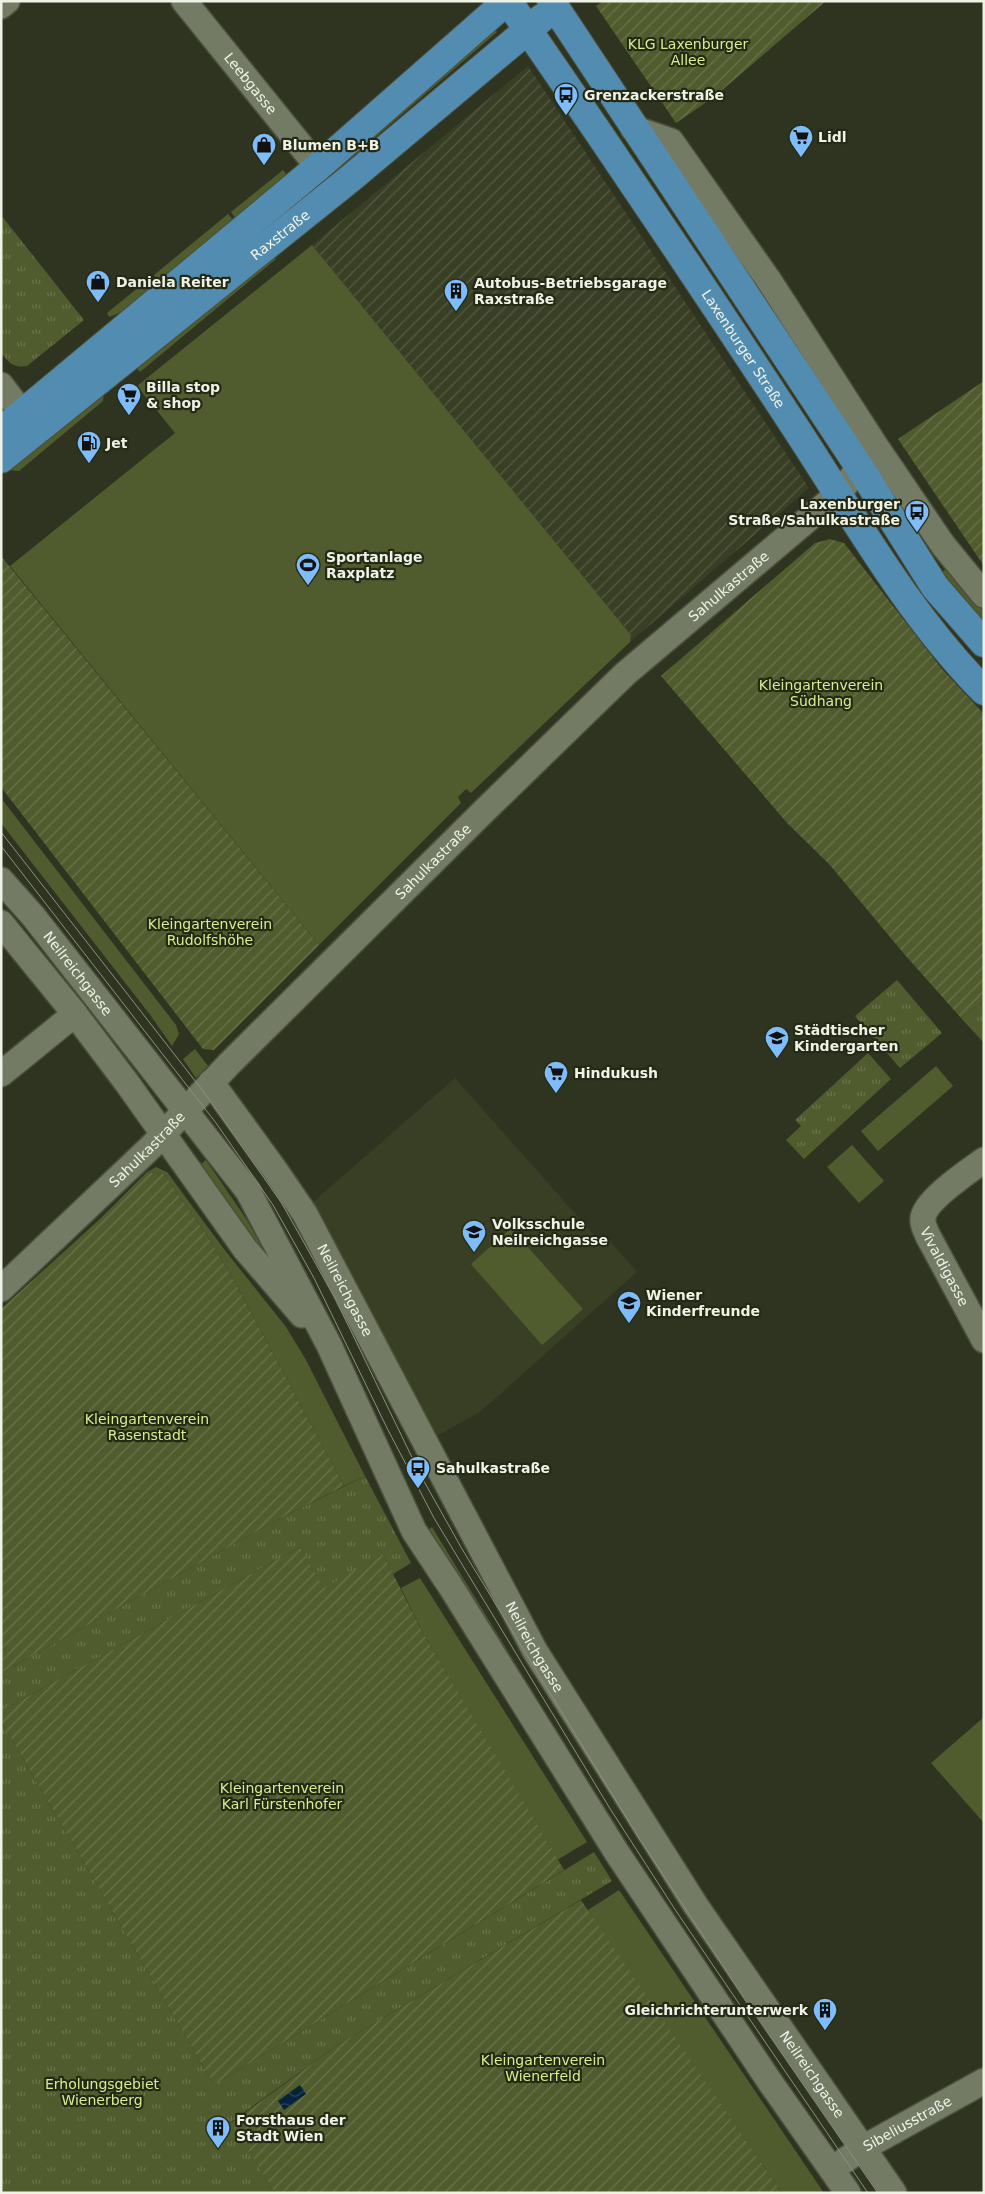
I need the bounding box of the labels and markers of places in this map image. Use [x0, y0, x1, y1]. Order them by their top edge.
bus stop icon: Grenzackerstraße [553, 82, 579, 116]
place label: Grenzackerstraße [584, 87, 724, 103]
supermarket icon: Lidl [788, 124, 814, 158]
place label: Lidl [818, 129, 847, 145]
shop icon: Blumen B+B [251, 132, 277, 166]
place label: Blumen B+B [282, 137, 379, 153]
shop icon: Daniela Reiter [85, 269, 111, 303]
place label: Daniela Reiter [116, 274, 229, 290]
place label: Autobus-Betriebsgarage Raxstraße [474, 275, 667, 307]
building icon: Autobus-Betriebsgarage Raxstraße [443, 278, 469, 312]
place label: Billa stop & shop [146, 379, 220, 411]
supermarket icon: Billa stop & shop [116, 382, 142, 416]
fuel station icon: Jet [76, 430, 102, 464]
place label: Jet [105, 435, 128, 451]
place label: Laxenburger Straße/Sahulkastraße [728, 496, 900, 528]
bus stop icon: Laxenburger Straße/Sahulkastraße [904, 499, 930, 533]
place label: Sportanlage Raxplatz [326, 549, 423, 581]
sports icon: Sportanlage Raxplatz [295, 552, 321, 586]
place label: Städtischer Kindergarten [794, 1022, 899, 1054]
school or university icon: Städtischer Kindergarten [764, 1025, 790, 1059]
supermarket icon: Hindukush [543, 1060, 569, 1094]
place label: Hindukush [574, 1065, 658, 1081]
place label: Volksschule Neilreichgasse [492, 1216, 608, 1248]
school or university icon: Volksschule Neilreichgasse [461, 1219, 487, 1253]
place label: Wiener Kinderfreunde [646, 1287, 760, 1319]
school or university icon: Wiener Kinderfreunde [616, 1290, 642, 1324]
bus stop icon: Sahulkastraße [405, 1455, 431, 1489]
place label: Sahulkastraße [436, 1460, 550, 1476]
building icon: Gleichrichterunterwerk [812, 1997, 838, 2031]
place label: Gleichrichterunterwerk [624, 2002, 809, 2018]
place label: Forsthaus der Stadt Wien [236, 2112, 346, 2144]
building icon: Forsthaus der Stadt Wien [205, 2115, 231, 2149]

